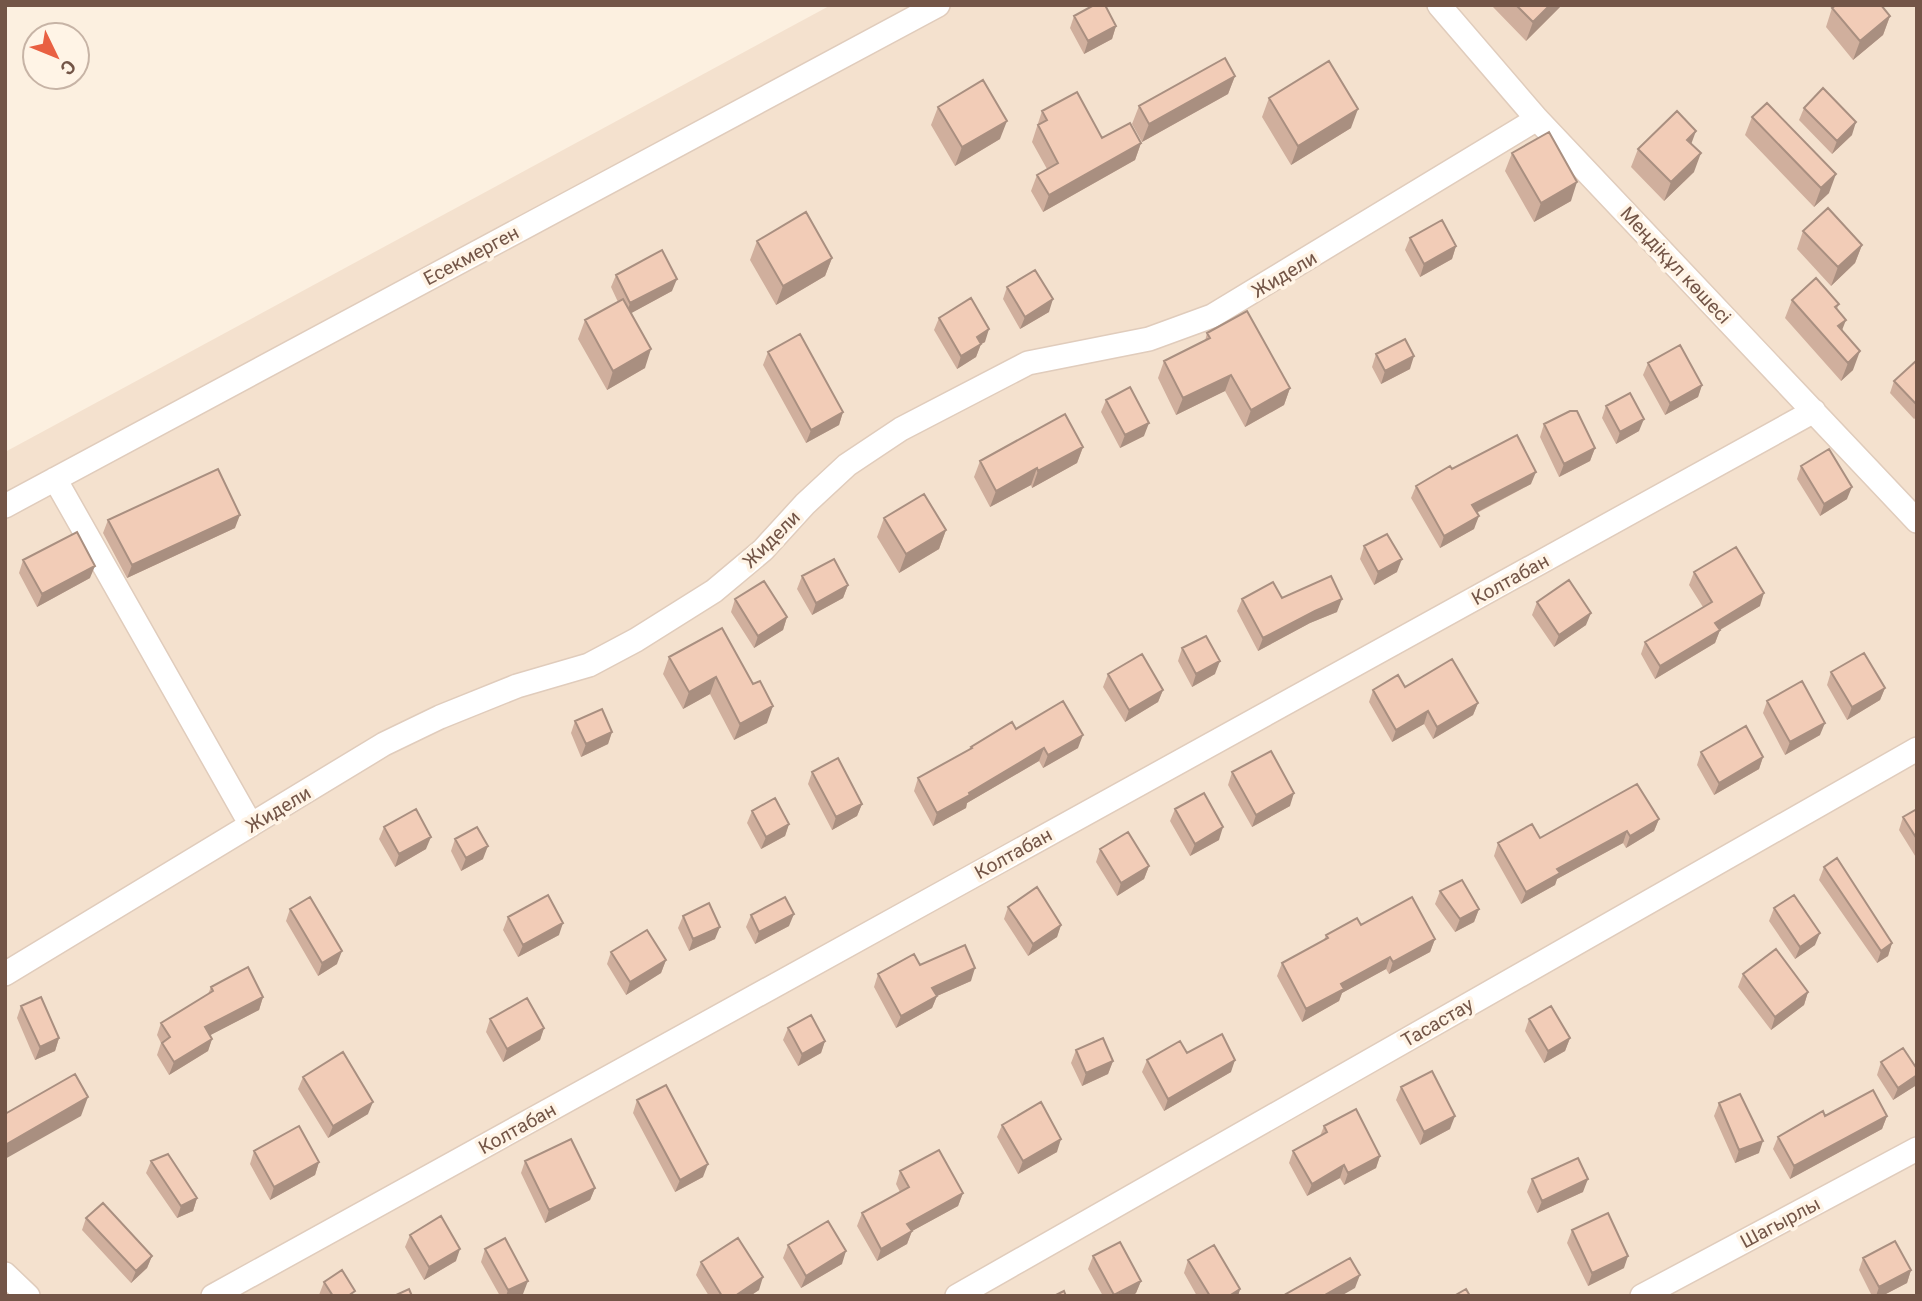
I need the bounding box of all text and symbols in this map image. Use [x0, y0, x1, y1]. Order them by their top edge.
north arrow [21, 21, 91, 91]
text: С [55, 55, 81, 80]
street label: Меңдіқұл көшесі [1616, 202, 1736, 329]
street label: Eсекмерген [420, 221, 523, 290]
street label: Жидели [1248, 246, 1321, 303]
street label: Жидели [738, 506, 805, 573]
street label: Колтабан [1468, 549, 1553, 610]
street label: Жидели [242, 781, 315, 838]
street label: Колтабан [971, 823, 1056, 884]
street label: Тасастау [1397, 993, 1477, 1052]
street label: Колтабан [475, 1098, 560, 1159]
street label: Шагырлы [1736, 1192, 1824, 1253]

